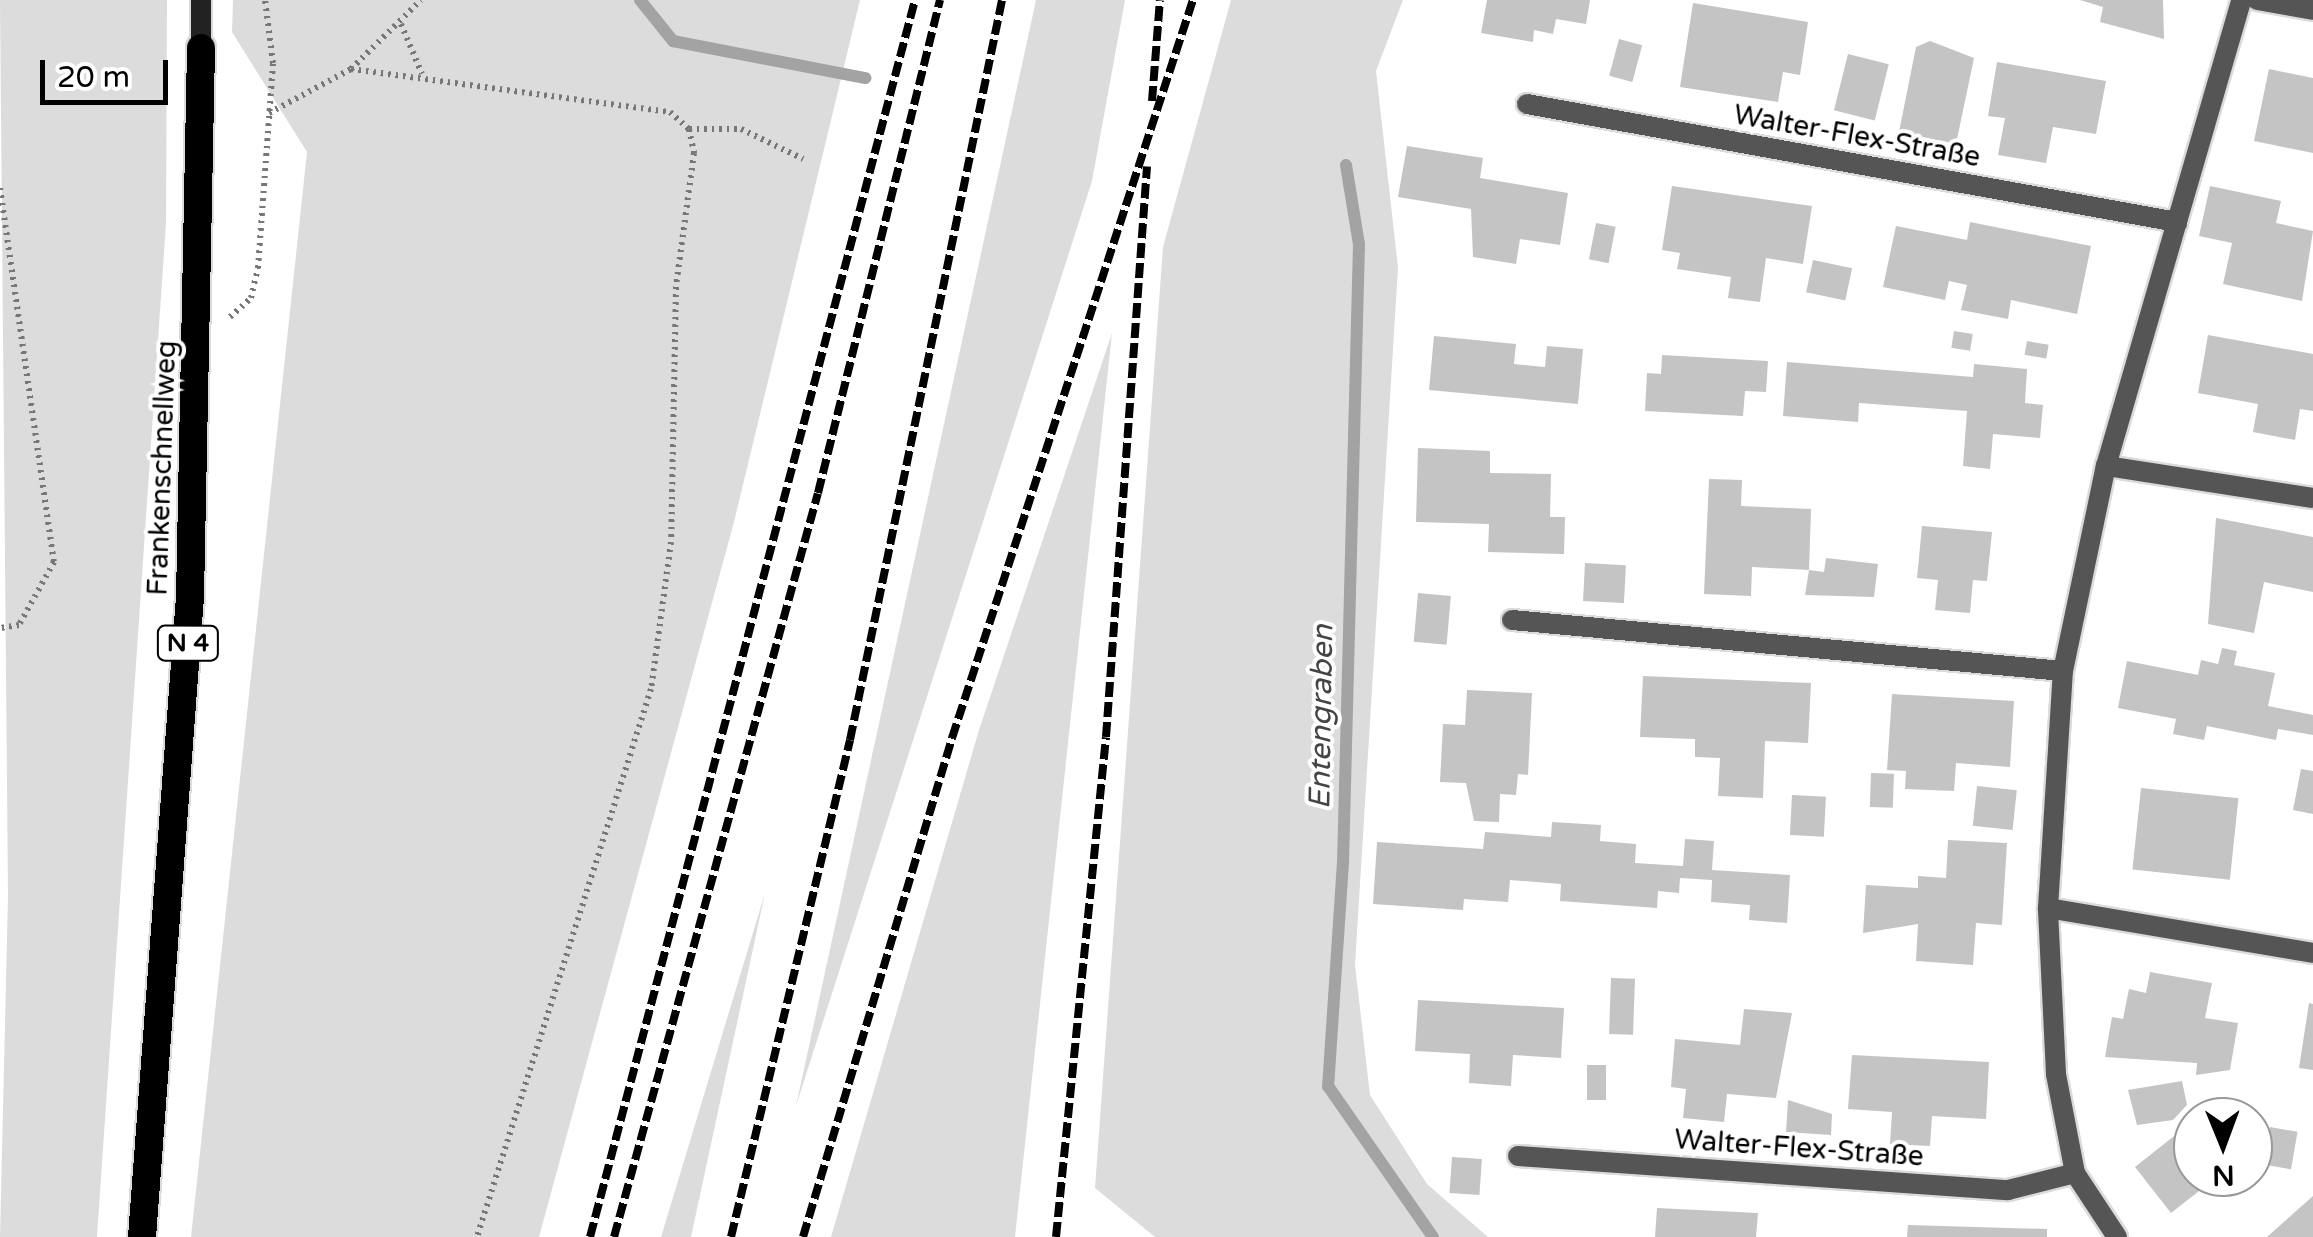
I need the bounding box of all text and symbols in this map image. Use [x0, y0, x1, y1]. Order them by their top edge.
scale bar [45, 40, 172, 102]
text: 20 m [57, 59, 130, 96]
street label: Walter-Flex-Straße [1731, 98, 1983, 174]
street label: Frankenschnellweg [141, 340, 183, 596]
road number: N 4 [156, 623, 220, 663]
water label: Entengraben [1302, 624, 1342, 810]
north arrow [2173, 1097, 2273, 1197]
street label: Walter-Flex-Straße [1673, 1123, 1925, 1173]
text: N [2212, 1158, 2235, 1192]

